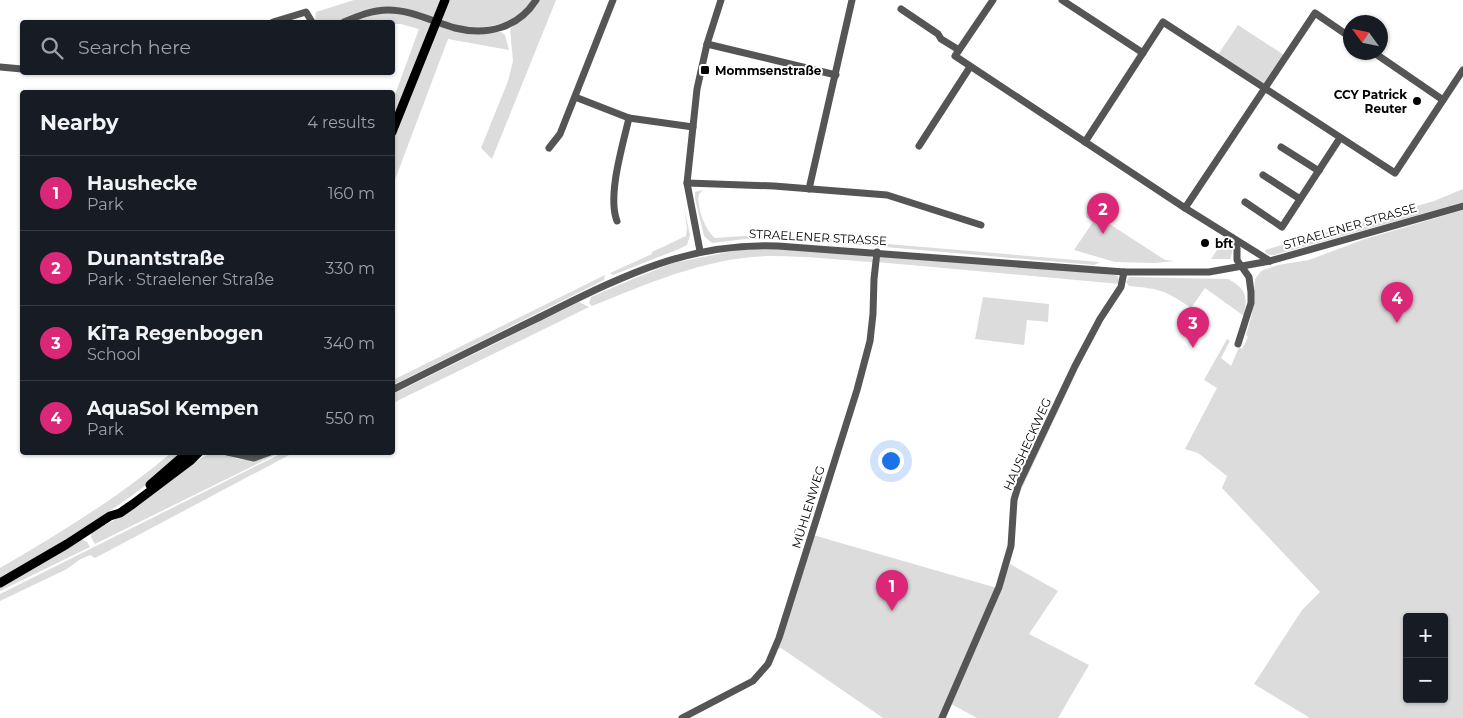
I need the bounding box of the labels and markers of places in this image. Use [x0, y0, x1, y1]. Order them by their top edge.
place label: Mommsenstraße [715, 63, 822, 78]
marker: Mommsenstraße [699, 64, 711, 76]
place label: CCY Patrick Reuter [1334, 87, 1407, 116]
marker: CCY Patrick Reuter [1411, 95, 1423, 107]
pin: 2 [1087, 193, 1119, 234]
place label: bft [1215, 236, 1234, 251]
marker: bft [1199, 237, 1211, 249]
pin: 4 [1381, 282, 1413, 323]
pin: 3 [1177, 307, 1209, 348]
pin: 1 [876, 570, 908, 611]

